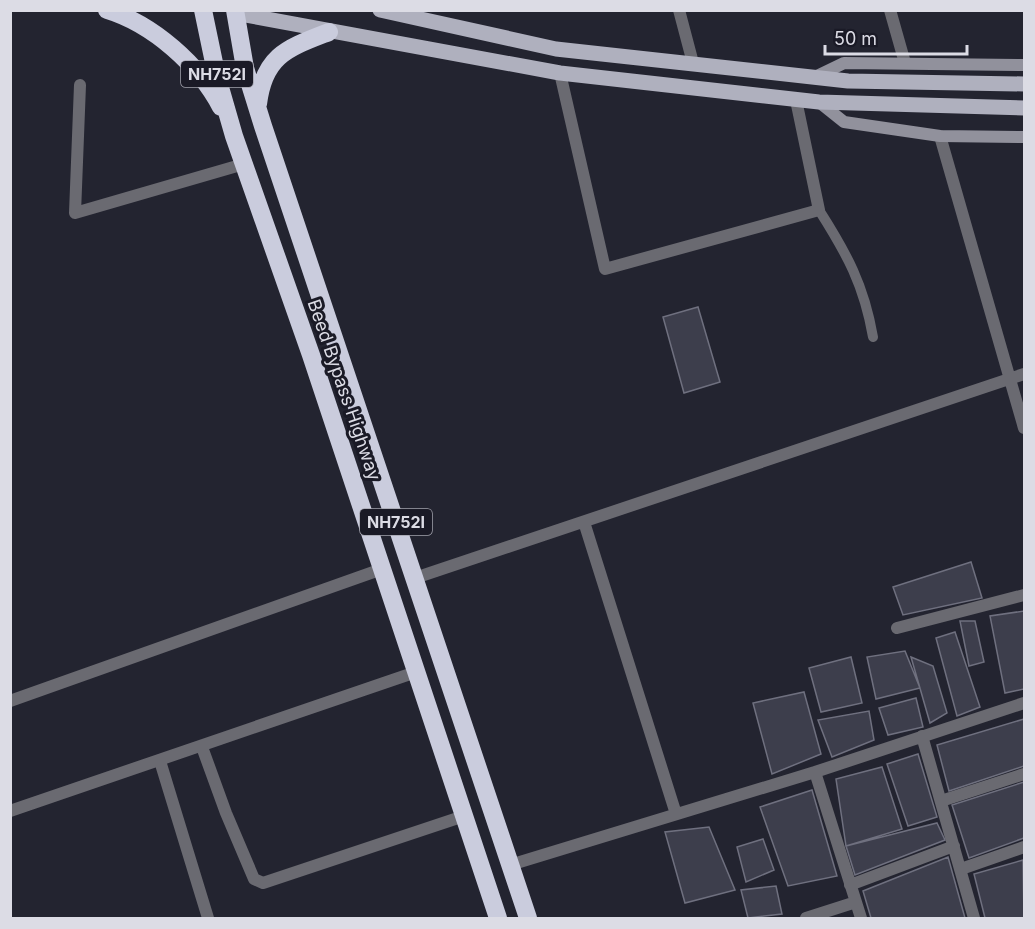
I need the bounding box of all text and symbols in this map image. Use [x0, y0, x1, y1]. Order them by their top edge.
scale bar [825, 18, 968, 56]
text: 50 m [834, 28, 877, 49]
road number: NH752I [181, 61, 253, 87]
street label: Beed Bypass Highway [304, 296, 385, 483]
road number: NH752I [360, 509, 432, 535]

